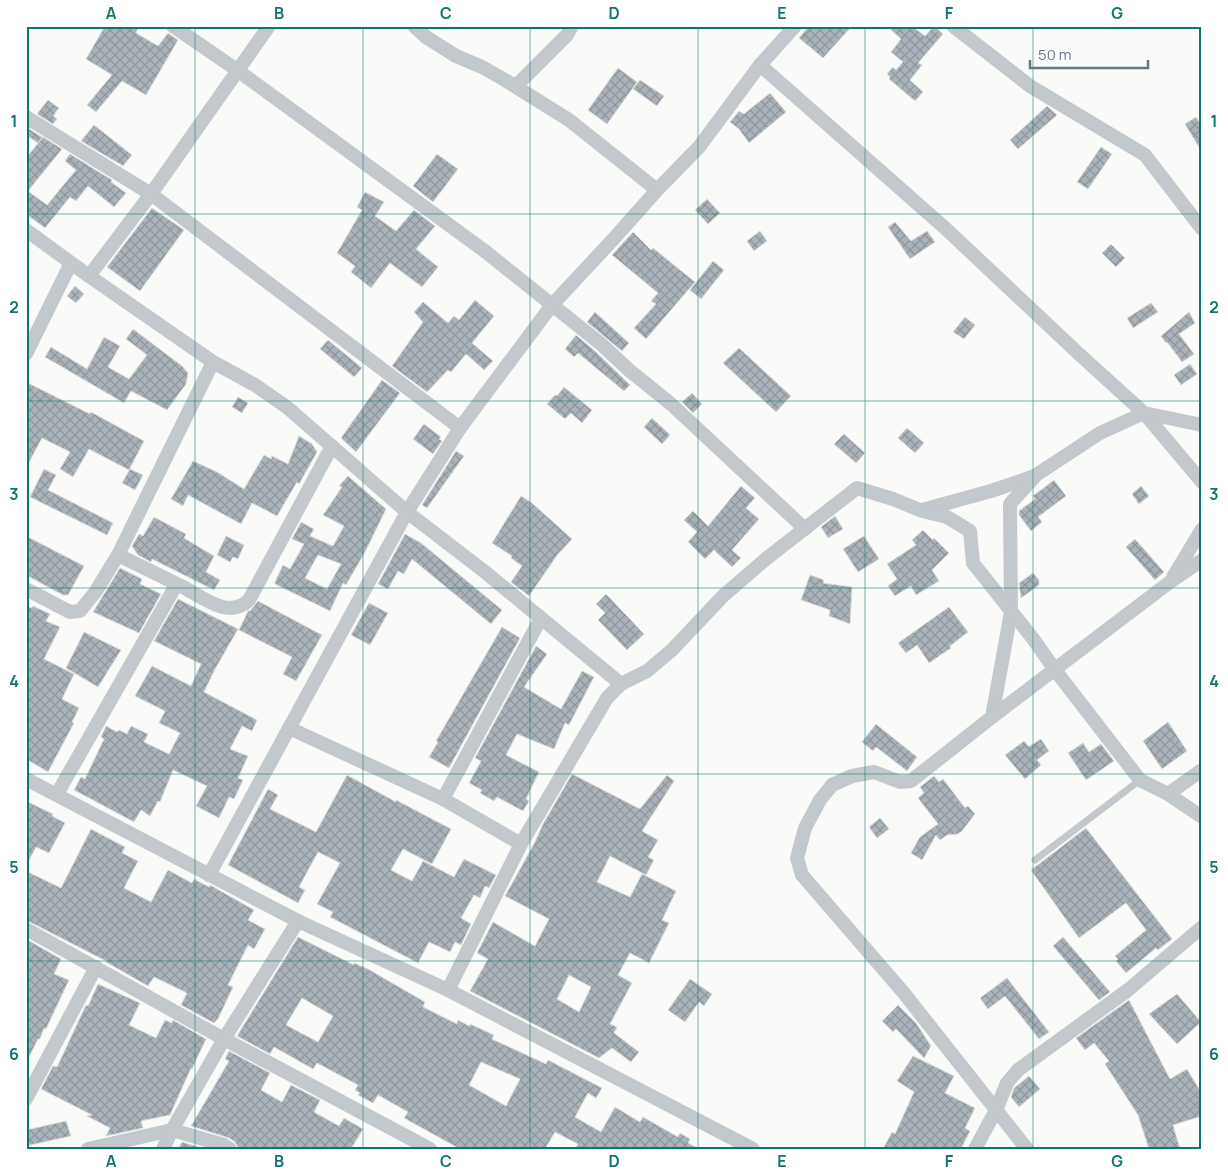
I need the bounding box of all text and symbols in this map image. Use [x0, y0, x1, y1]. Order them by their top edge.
text: A [106, 2, 117, 24]
text: B [274, 2, 284, 24]
text: C [440, 2, 452, 24]
text: D [608, 2, 620, 24]
text: E [777, 2, 787, 24]
text: F [945, 2, 954, 24]
text: G [1111, 2, 1123, 24]
scale bar [1030, 38, 1148, 70]
text: 50 m [1038, 44, 1072, 65]
text: 1 [10, 110, 18, 132]
text: 1 [1210, 110, 1218, 132]
text: 2 [9, 296, 19, 318]
text: 2 [1209, 296, 1219, 318]
text: 3 [9, 483, 19, 505]
text: 3 [1209, 483, 1219, 505]
text: 4 [9, 670, 19, 692]
text: 4 [1209, 670, 1219, 692]
text: 5 [9, 856, 19, 878]
text: 5 [1209, 856, 1219, 878]
text: 6 [9, 1043, 19, 1065]
text: 6 [1209, 1043, 1219, 1065]
text: A [106, 1150, 117, 1172]
text: B [274, 1150, 284, 1172]
text: C [440, 1150, 452, 1172]
text: D [608, 1150, 620, 1172]
text: E [777, 1150, 787, 1172]
text: F [945, 1150, 954, 1172]
text: G [1111, 1150, 1123, 1172]

